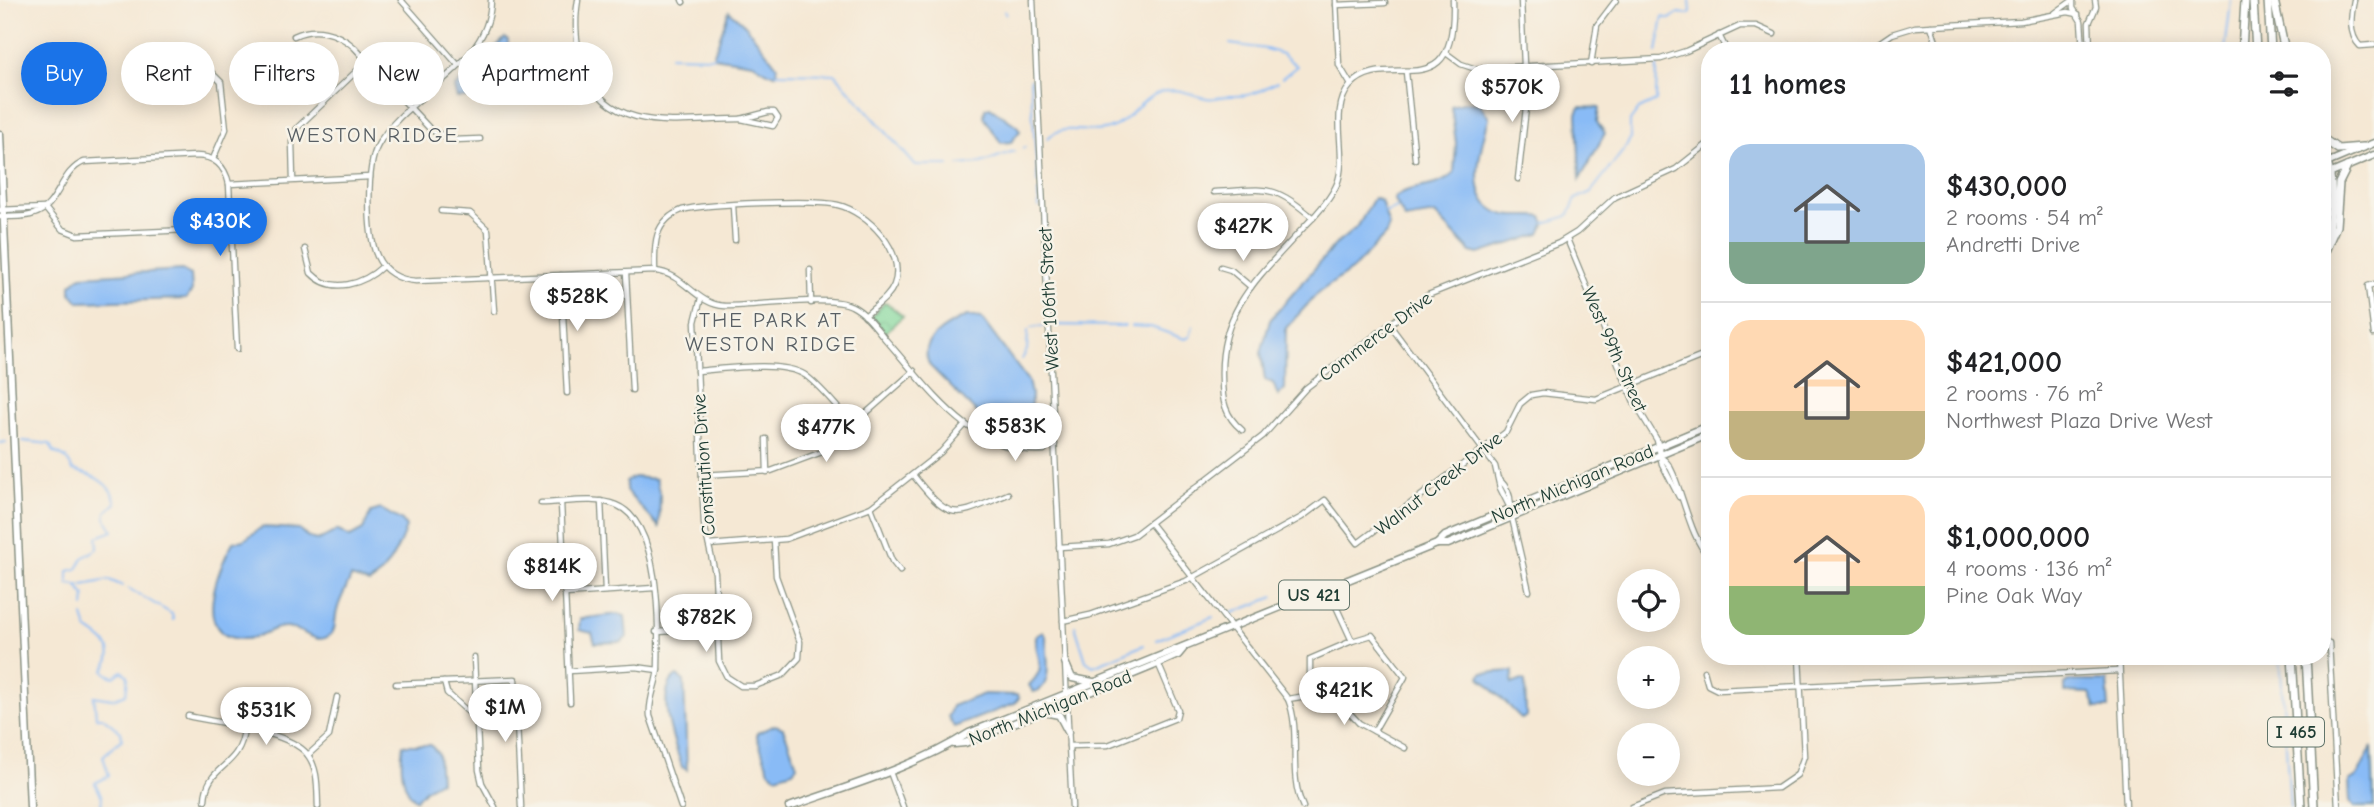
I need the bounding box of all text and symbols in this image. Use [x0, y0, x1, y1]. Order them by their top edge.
chip: Buy [21, 42, 107, 105]
chip: Rent [121, 42, 215, 105]
chip: Filters [229, 42, 339, 105]
chip: New [353, 42, 444, 105]
chip: Apartment [458, 42, 613, 105]
pin: $570K [1463, 64, 1561, 124]
icon: filters [2265, 65, 2303, 103]
text: 11 homes [1729, 67, 1846, 102]
text: $570K [1481, 73, 1543, 100]
district label: WESTON RIDGE [287, 123, 459, 147]
text: $430,000 [1946, 169, 2067, 204]
icon: home [1785, 172, 1869, 256]
pin: $430K [171, 198, 269, 258]
pin: $427K [1194, 204, 1292, 263]
text: 2 rooms · 54 m² [1946, 204, 2103, 231]
text: $430K [189, 207, 251, 234]
text: $427K [1213, 212, 1273, 239]
street label: West 106th Street [1034, 226, 1064, 371]
text: Andretti Drive [1946, 231, 2080, 258]
pin: $528K [528, 274, 626, 333]
text: $528K [546, 282, 608, 309]
street label: West 99th Street [1577, 284, 1652, 416]
street label: Commerce Drive [1315, 287, 1436, 386]
district label: THE PARK AT WESTON RIDGE [685, 308, 857, 356]
text: $421,000 [1946, 345, 2062, 380]
icon: home [1785, 348, 1869, 432]
text: 2 rooms · 76 m² [1946, 380, 2102, 407]
street label: Constitution Drive [688, 393, 720, 537]
pin: $583K [966, 404, 1064, 463]
pin: $477K [777, 405, 875, 464]
text: Northwest Plaza Drive West [1946, 407, 2212, 434]
text: $583K [984, 412, 1046, 439]
text: $477K [797, 413, 855, 440]
street label: Walnut Creek Drive [1371, 427, 1507, 540]
street label: North Michigan Road [1488, 440, 1657, 528]
text: $1,000,000 [1946, 520, 2090, 555]
icon: home [1785, 523, 1869, 607]
pin: $814K [503, 544, 601, 603]
text: $814K [523, 552, 581, 579]
text: 4 rooms · 136 m² [1946, 555, 2112, 582]
map controls [1617, 569, 1680, 786]
button: locate [1617, 569, 1680, 632]
road number: US 421 [1279, 580, 1349, 610]
text: Pine Oak Way [1946, 582, 2082, 609]
pin: $782K [657, 594, 755, 654]
text: $782K [676, 603, 736, 630]
button: + [1617, 646, 1680, 709]
street label: North Michigan Road [966, 665, 1135, 751]
pin: $421K [1295, 668, 1393, 727]
text: $421K [1315, 676, 1373, 703]
pin: $1M [471, 684, 539, 744]
pin: $531K [217, 688, 315, 747]
text: $1M [484, 693, 526, 720]
text: $531K [236, 696, 296, 723]
road number: I 465 [2268, 718, 2324, 746]
button: − [1617, 723, 1680, 786]

